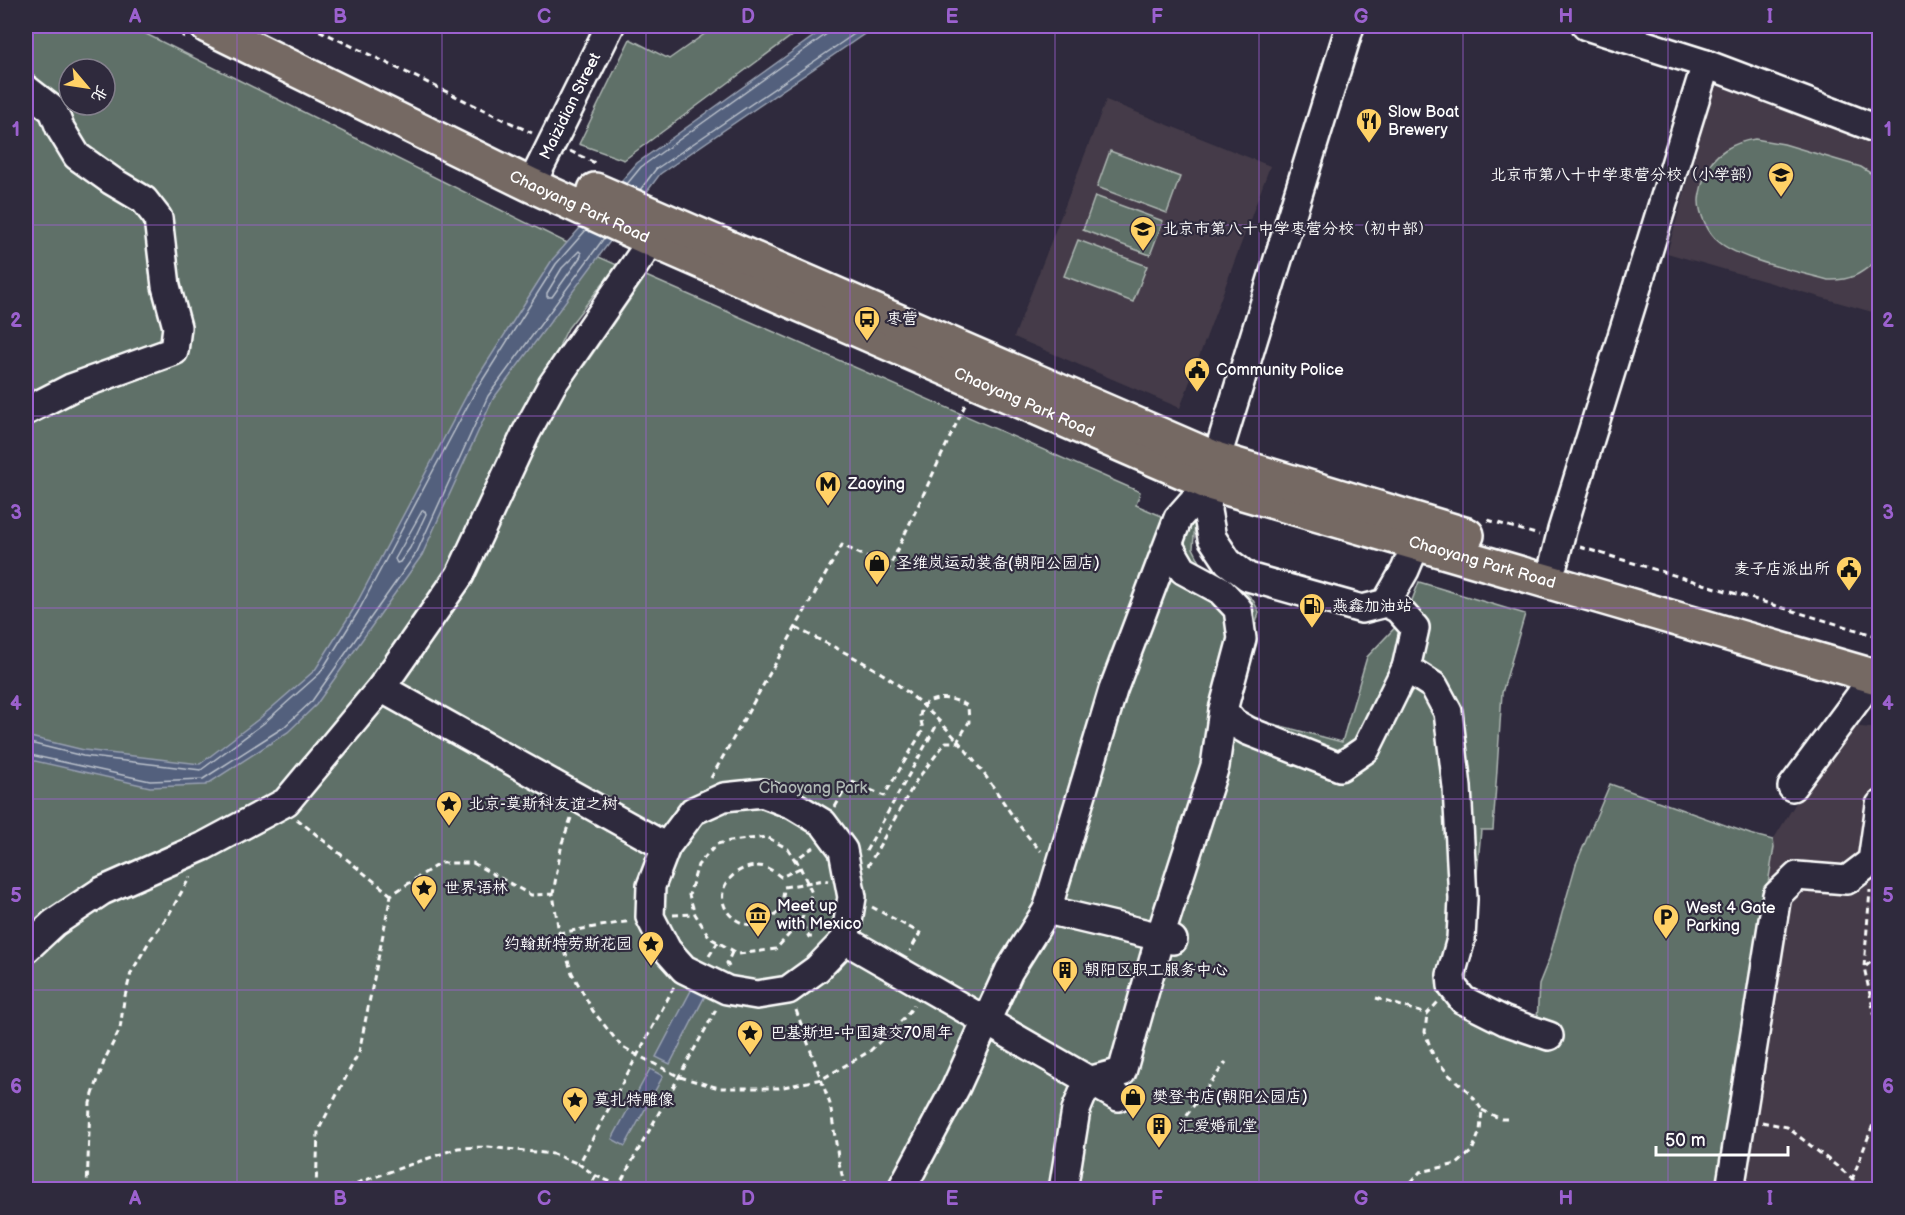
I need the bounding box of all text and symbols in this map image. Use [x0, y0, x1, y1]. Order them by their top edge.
text: A [128, 5, 142, 29]
text: B [333, 5, 347, 29]
text: C [537, 5, 551, 29]
text: D [741, 5, 755, 29]
text: E [946, 5, 959, 29]
text: F [1151, 5, 1163, 29]
text: G [1354, 5, 1369, 29]
text: H [1559, 5, 1573, 29]
text: I [1767, 5, 1773, 29]
street label: Maizidian Street [536, 49, 605, 163]
north arrow [57, 57, 117, 117]
text: 北 [87, 82, 111, 105]
place label: Slow Boat Brewery [1388, 103, 1459, 140]
restaurant icon: Slow Boat Brewery [1354, 106, 1384, 144]
text: 1 [12, 118, 20, 142]
text: 1 [1884, 118, 1892, 142]
school or university icon: 北京市第八十中学枣营分校（小学部） [1766, 160, 1796, 198]
street label: Chaoyang Park Road [506, 166, 652, 247]
place label: 北京市第八十中学枣营分校（小学部） [1490, 166, 1762, 185]
school or university icon: 北京市第八十中学枣营分校（初中部） [1128, 214, 1158, 252]
place label: 北京市第八十中学枣营分校（初中部） [1162, 220, 1434, 239]
bus stop icon: 枣营 [852, 304, 882, 342]
text: 2 [10, 309, 22, 333]
text: 2 [1882, 309, 1894, 333]
place label: 枣营 [886, 310, 918, 329]
public building icon: Community Police [1182, 355, 1212, 393]
place label: Community Police [1216, 361, 1344, 380]
street label: Chaoyang Park Road [951, 363, 1098, 441]
metro station icon: Zaoying [813, 469, 843, 507]
place label: Zaoying [847, 475, 905, 494]
text: 3 [10, 501, 22, 525]
text: 3 [1882, 501, 1894, 525]
street label: Chaoyang Park Road [1407, 532, 1558, 593]
shop icon: 圣维岚运动装备(朝阳公园店) [862, 548, 892, 586]
place label: 圣维岚运动装备(朝阳公园店) [896, 554, 1100, 573]
public building icon: 麦子店派出所 [1834, 554, 1864, 592]
place label: 麦子店派出所 [1734, 560, 1830, 579]
fuel station icon: 燕鑫加油站 [1297, 591, 1327, 629]
place label: 燕鑫加油站 [1332, 597, 1412, 616]
text: 4 [10, 692, 22, 716]
text: 4 [1882, 692, 1894, 716]
park label: Chaoyang Park [759, 779, 867, 798]
place icon: 北京-莫斯科友谊之树 [434, 789, 464, 827]
place label: 北京-莫斯科友谊之树 [468, 795, 618, 814]
place icon: 世界语林 [409, 873, 439, 911]
place label: 世界语林 [444, 879, 508, 898]
text: 5 [10, 884, 22, 908]
text: 5 [1882, 884, 1894, 908]
place label: Meet up with Mexico [777, 897, 861, 934]
place label: West 4 Gate Parking [1686, 899, 1776, 936]
museum icon: Meet up with Mexico [743, 900, 773, 938]
parking icon: West 4 Gate Parking [1651, 902, 1681, 940]
place icon: 约翰斯特劳斯花园 [636, 929, 666, 967]
place label: 约翰斯特劳斯花园 [504, 935, 632, 954]
building icon: 朝阳区职工服务中心 [1050, 955, 1080, 993]
place label: 朝阳区职工服务中心 [1084, 961, 1228, 980]
place icon: 巴基斯坦-中国建交70周年 [735, 1018, 765, 1056]
place label: 巴基斯坦-中国建交70周年 [770, 1024, 953, 1043]
text: 6 [10, 1075, 22, 1099]
text: 6 [1882, 1075, 1894, 1099]
shop icon: 樊登书店(朝阳公园店) [1118, 1082, 1148, 1120]
place icon: 莫扎特雕像 [560, 1085, 590, 1123]
place label: 樊登书店(朝阳公园店) [1152, 1088, 1308, 1107]
place label: 莫扎特雕像 [594, 1091, 674, 1110]
building icon: 汇爱婚礼堂 [1144, 1111, 1174, 1149]
place label: 汇爱婚礼堂 [1178, 1117, 1258, 1136]
scale bar [1656, 1119, 1788, 1157]
text: 50 m [1665, 1130, 1706, 1151]
text: A [128, 1187, 142, 1211]
text: B [333, 1187, 347, 1211]
text: C [537, 1187, 551, 1211]
text: D [741, 1187, 755, 1211]
text: E [946, 1187, 959, 1211]
text: F [1151, 1187, 1163, 1211]
text: G [1354, 1187, 1369, 1211]
text: H [1559, 1187, 1573, 1211]
text: I [1767, 1187, 1773, 1211]

